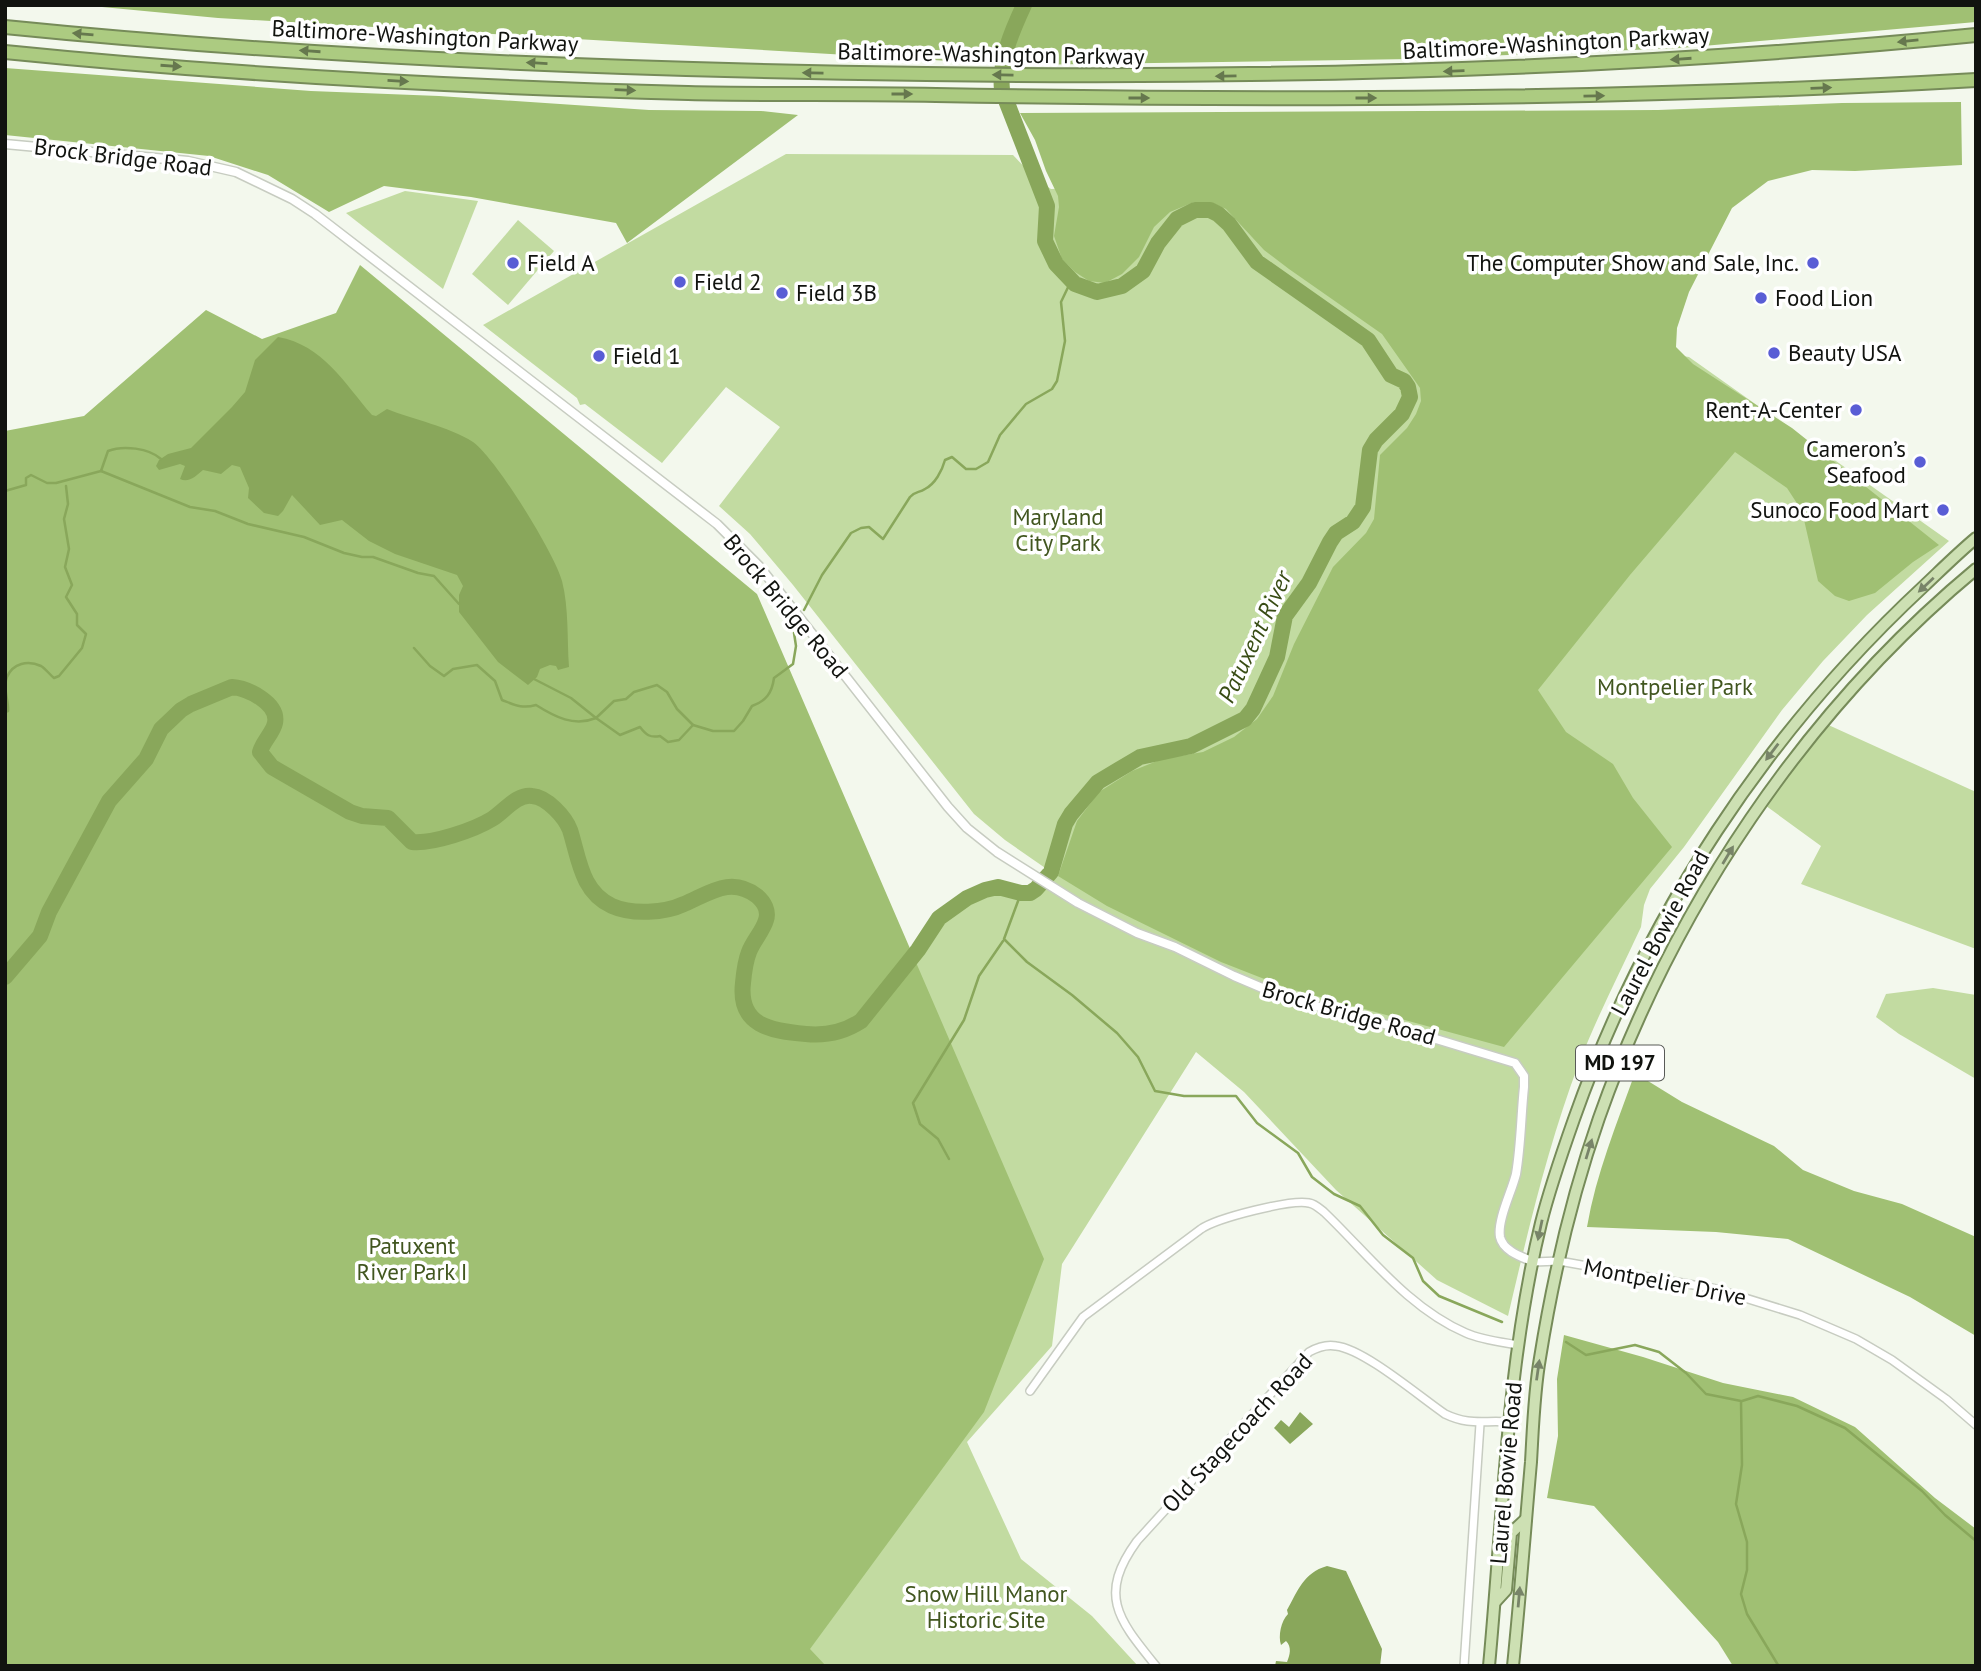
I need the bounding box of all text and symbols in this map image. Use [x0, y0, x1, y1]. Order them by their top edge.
street label: Baltimore-Washington Parkway [271, 13, 579, 58]
street label: Baltimore-Washington Parkway [1402, 20, 1710, 65]
one-way arrow [71, 28, 93, 39]
street label: Baltimore-Washington Parkway [837, 36, 1145, 71]
one-way arrow [1897, 36, 1919, 47]
one-way arrow [298, 45, 320, 56]
one-way arrow [1670, 54, 1692, 65]
one-way arrow [525, 58, 547, 69]
one-way arrow [160, 61, 182, 72]
one-way arrow [1443, 65, 1465, 76]
one-way arrow [802, 67, 824, 79]
one-way arrow [991, 69, 1013, 81]
one-way arrow [1215, 70, 1237, 82]
one-way arrow [387, 75, 409, 86]
one-way arrow [1810, 83, 1832, 94]
one-way arrow [614, 85, 636, 96]
one-way arrow [891, 89, 913, 100]
one-way arrow [1583, 90, 1605, 101]
one-way arrow [1128, 92, 1150, 104]
one-way arrow [1356, 92, 1378, 104]
street label: Brock Bridge Road [32, 131, 214, 182]
place label: Field A [527, 248, 595, 277]
place label: The Computer Show and Sale, Inc. [1466, 248, 1799, 277]
marker: Field A [505, 255, 521, 271]
marker: The Computer Show and Sale, Inc. [1805, 255, 1821, 271]
place label: Field 2 [694, 267, 762, 296]
marker: Field 2 [672, 274, 688, 290]
place label: Field 3B [796, 278, 877, 307]
place label: Food Lion [1775, 283, 1873, 312]
marker: Field 3B [774, 285, 790, 301]
marker: Food Lion [1753, 290, 1769, 306]
place label: Beauty USA [1788, 338, 1902, 367]
place label: Field 1 [613, 341, 681, 370]
marker: Beauty USA [1766, 345, 1782, 361]
marker: Field 1 [591, 348, 607, 364]
place label: Rent-A-Center [1705, 395, 1842, 424]
marker: Rent-A-Center [1848, 402, 1864, 418]
place label: Cameron’s Seafood [1806, 434, 1906, 489]
marker: Cameron’s Seafood [1912, 454, 1928, 470]
place label: Sunoco Food Mart [1750, 495, 1929, 524]
park label: Maryland City Park [1012, 502, 1104, 557]
marker: Sunoco Food Mart [1935, 502, 1951, 518]
street label: Brock Bridge Road [718, 528, 855, 684]
water label: Patuxent River [1211, 564, 1299, 707]
one-way arrow [1918, 576, 1935, 592]
park label: Montpelier Park [1597, 672, 1753, 701]
one-way arrow [1765, 743, 1779, 761]
street label: Laurel Bowie Road [1604, 845, 1715, 1020]
one-way arrow [1721, 846, 1734, 865]
street label: Brock Bridge Road [1259, 974, 1439, 1051]
road number: MD 197 [1576, 1046, 1664, 1080]
one-way arrow [1585, 1138, 1595, 1159]
one-way arrow [1535, 1219, 1546, 1241]
park label: Patuxent River Park I [357, 1231, 467, 1286]
street label: Montpelier Drive [1581, 1252, 1749, 1311]
street label: Old Stagecoach Road [1155, 1347, 1318, 1518]
one-way arrow [1533, 1359, 1544, 1381]
street label: Laurel Bowie Road [1483, 1381, 1528, 1565]
park label: Snow Hill Manor Historic Site [905, 1579, 1068, 1634]
one-way arrow [1514, 1586, 1525, 1608]

